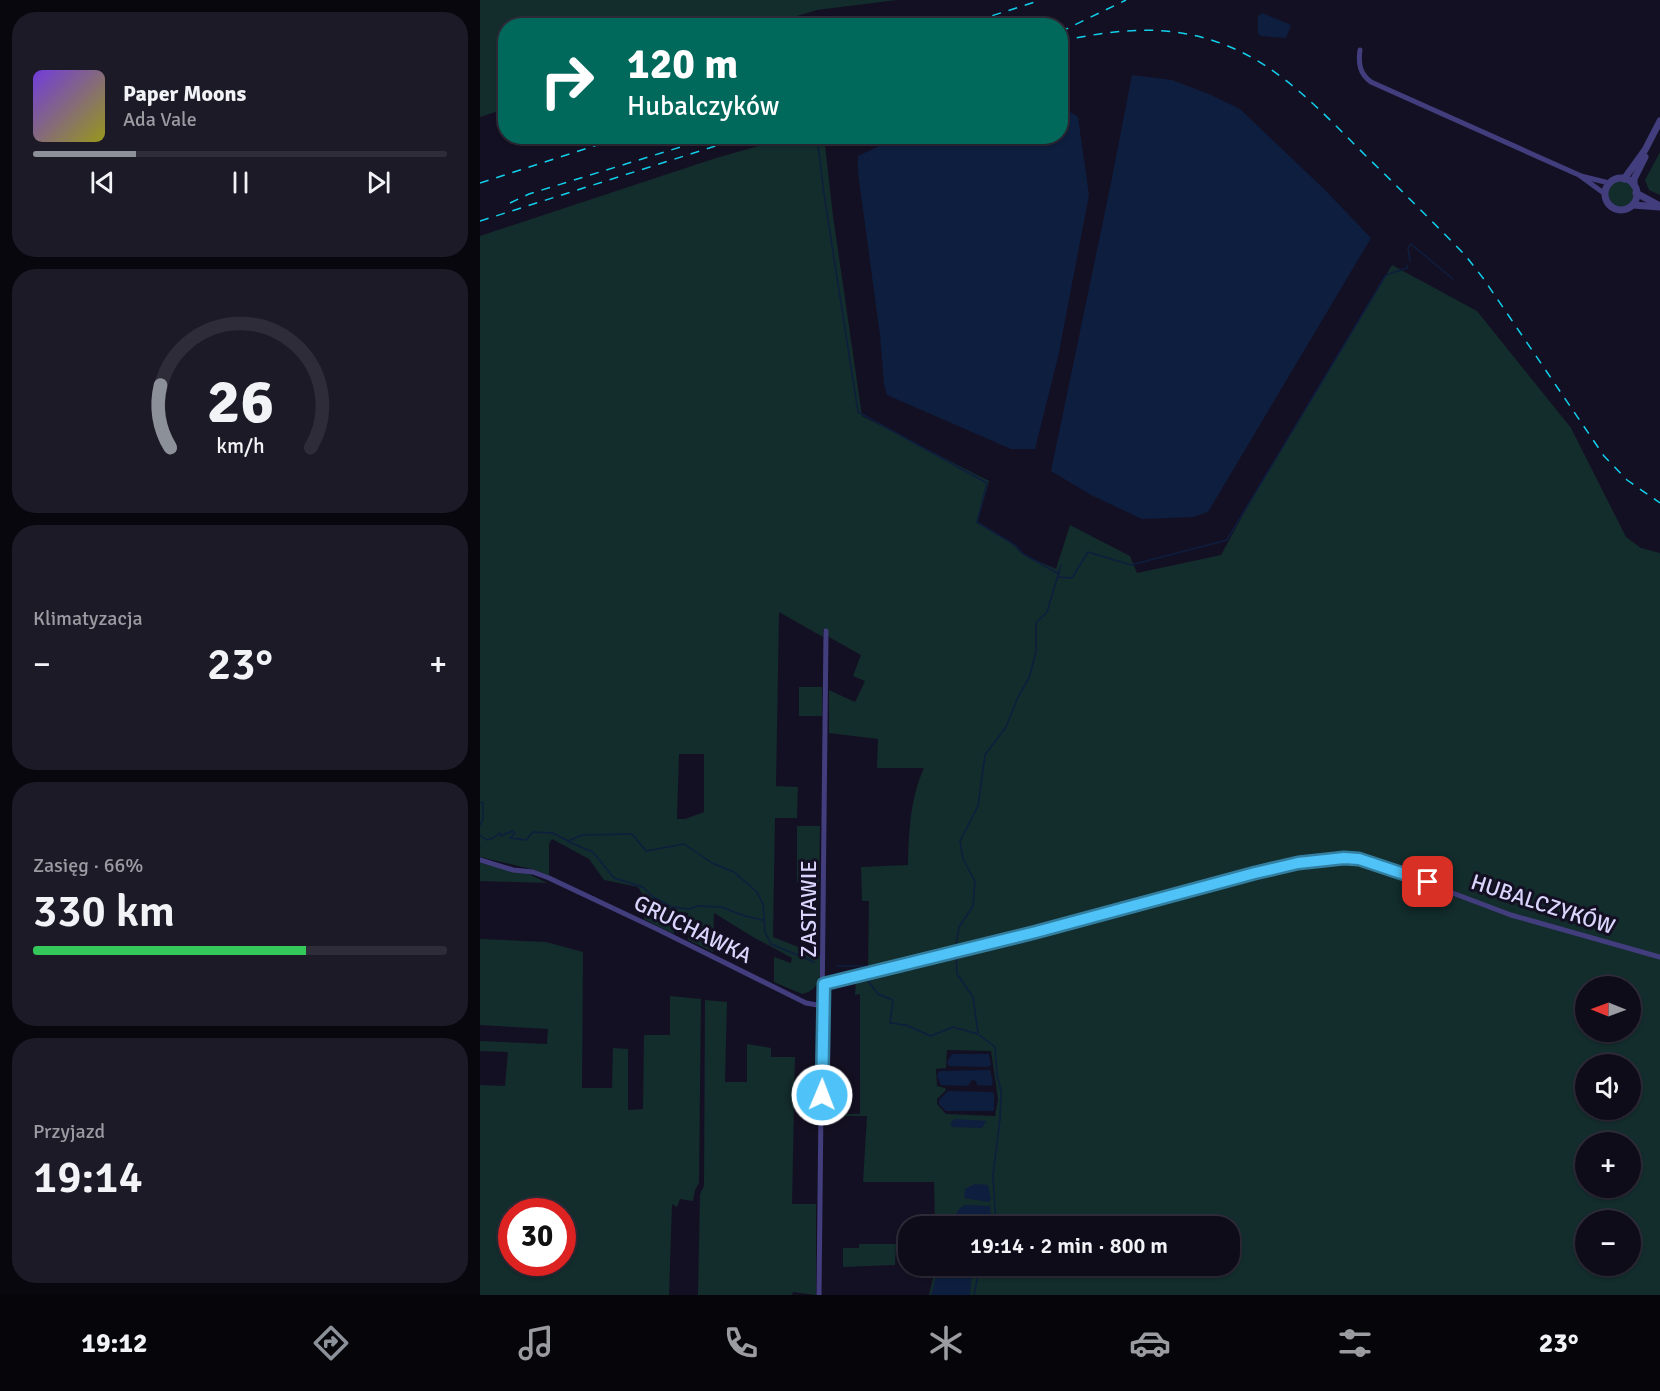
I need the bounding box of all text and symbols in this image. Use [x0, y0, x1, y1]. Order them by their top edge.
text: 120 m [627, 39, 738, 90]
icon: right [528, 42, 606, 120]
text: Paper Moons [123, 80, 246, 107]
text: Hubalczyków [627, 90, 779, 123]
text: Ada Vale [123, 107, 197, 132]
icon: previous [86, 166, 119, 199]
icon: pause [224, 166, 257, 199]
icon: next [362, 166, 395, 199]
text: 26 [206, 363, 274, 440]
text: km/h [216, 433, 264, 459]
text: Klimatyzacja [33, 606, 143, 631]
text: 23° [207, 637, 273, 692]
text: − [33, 644, 51, 685]
text: + [429, 644, 447, 685]
text: Zasięg · 66% [33, 853, 143, 878]
pin [1402, 856, 1453, 907]
street label: ZASTAWIE [795, 860, 822, 958]
icon: arrive [1411, 865, 1444, 898]
street label: HUBALCZYKÓW [1468, 868, 1619, 940]
text: 330 km [33, 884, 175, 939]
street label: GRUCHAWKA [630, 889, 757, 969]
north arrow [1575, 976, 1641, 1042]
map controls [1575, 976, 1641, 1276]
button: sound [1575, 1054, 1641, 1120]
position arrow [790, 1063, 854, 1127]
text: Przyjazd [33, 1119, 105, 1144]
button: + [1575, 1132, 1641, 1198]
text: 19:14 [33, 1150, 143, 1205]
speed limit sign: 30 [498, 1198, 576, 1276]
button: − [1575, 1210, 1641, 1276]
text: 19:14 · 2 min · 800 m [970, 1232, 1168, 1259]
icon: directions [310, 1322, 352, 1364]
icon: music [515, 1322, 557, 1364]
icon: phone [720, 1322, 762, 1364]
icon: climate [925, 1322, 967, 1364]
icon: car [1129, 1322, 1171, 1364]
icon: filters [1334, 1322, 1376, 1364]
text: 19:12 [81, 1327, 148, 1360]
text: 23° [1539, 1327, 1579, 1360]

